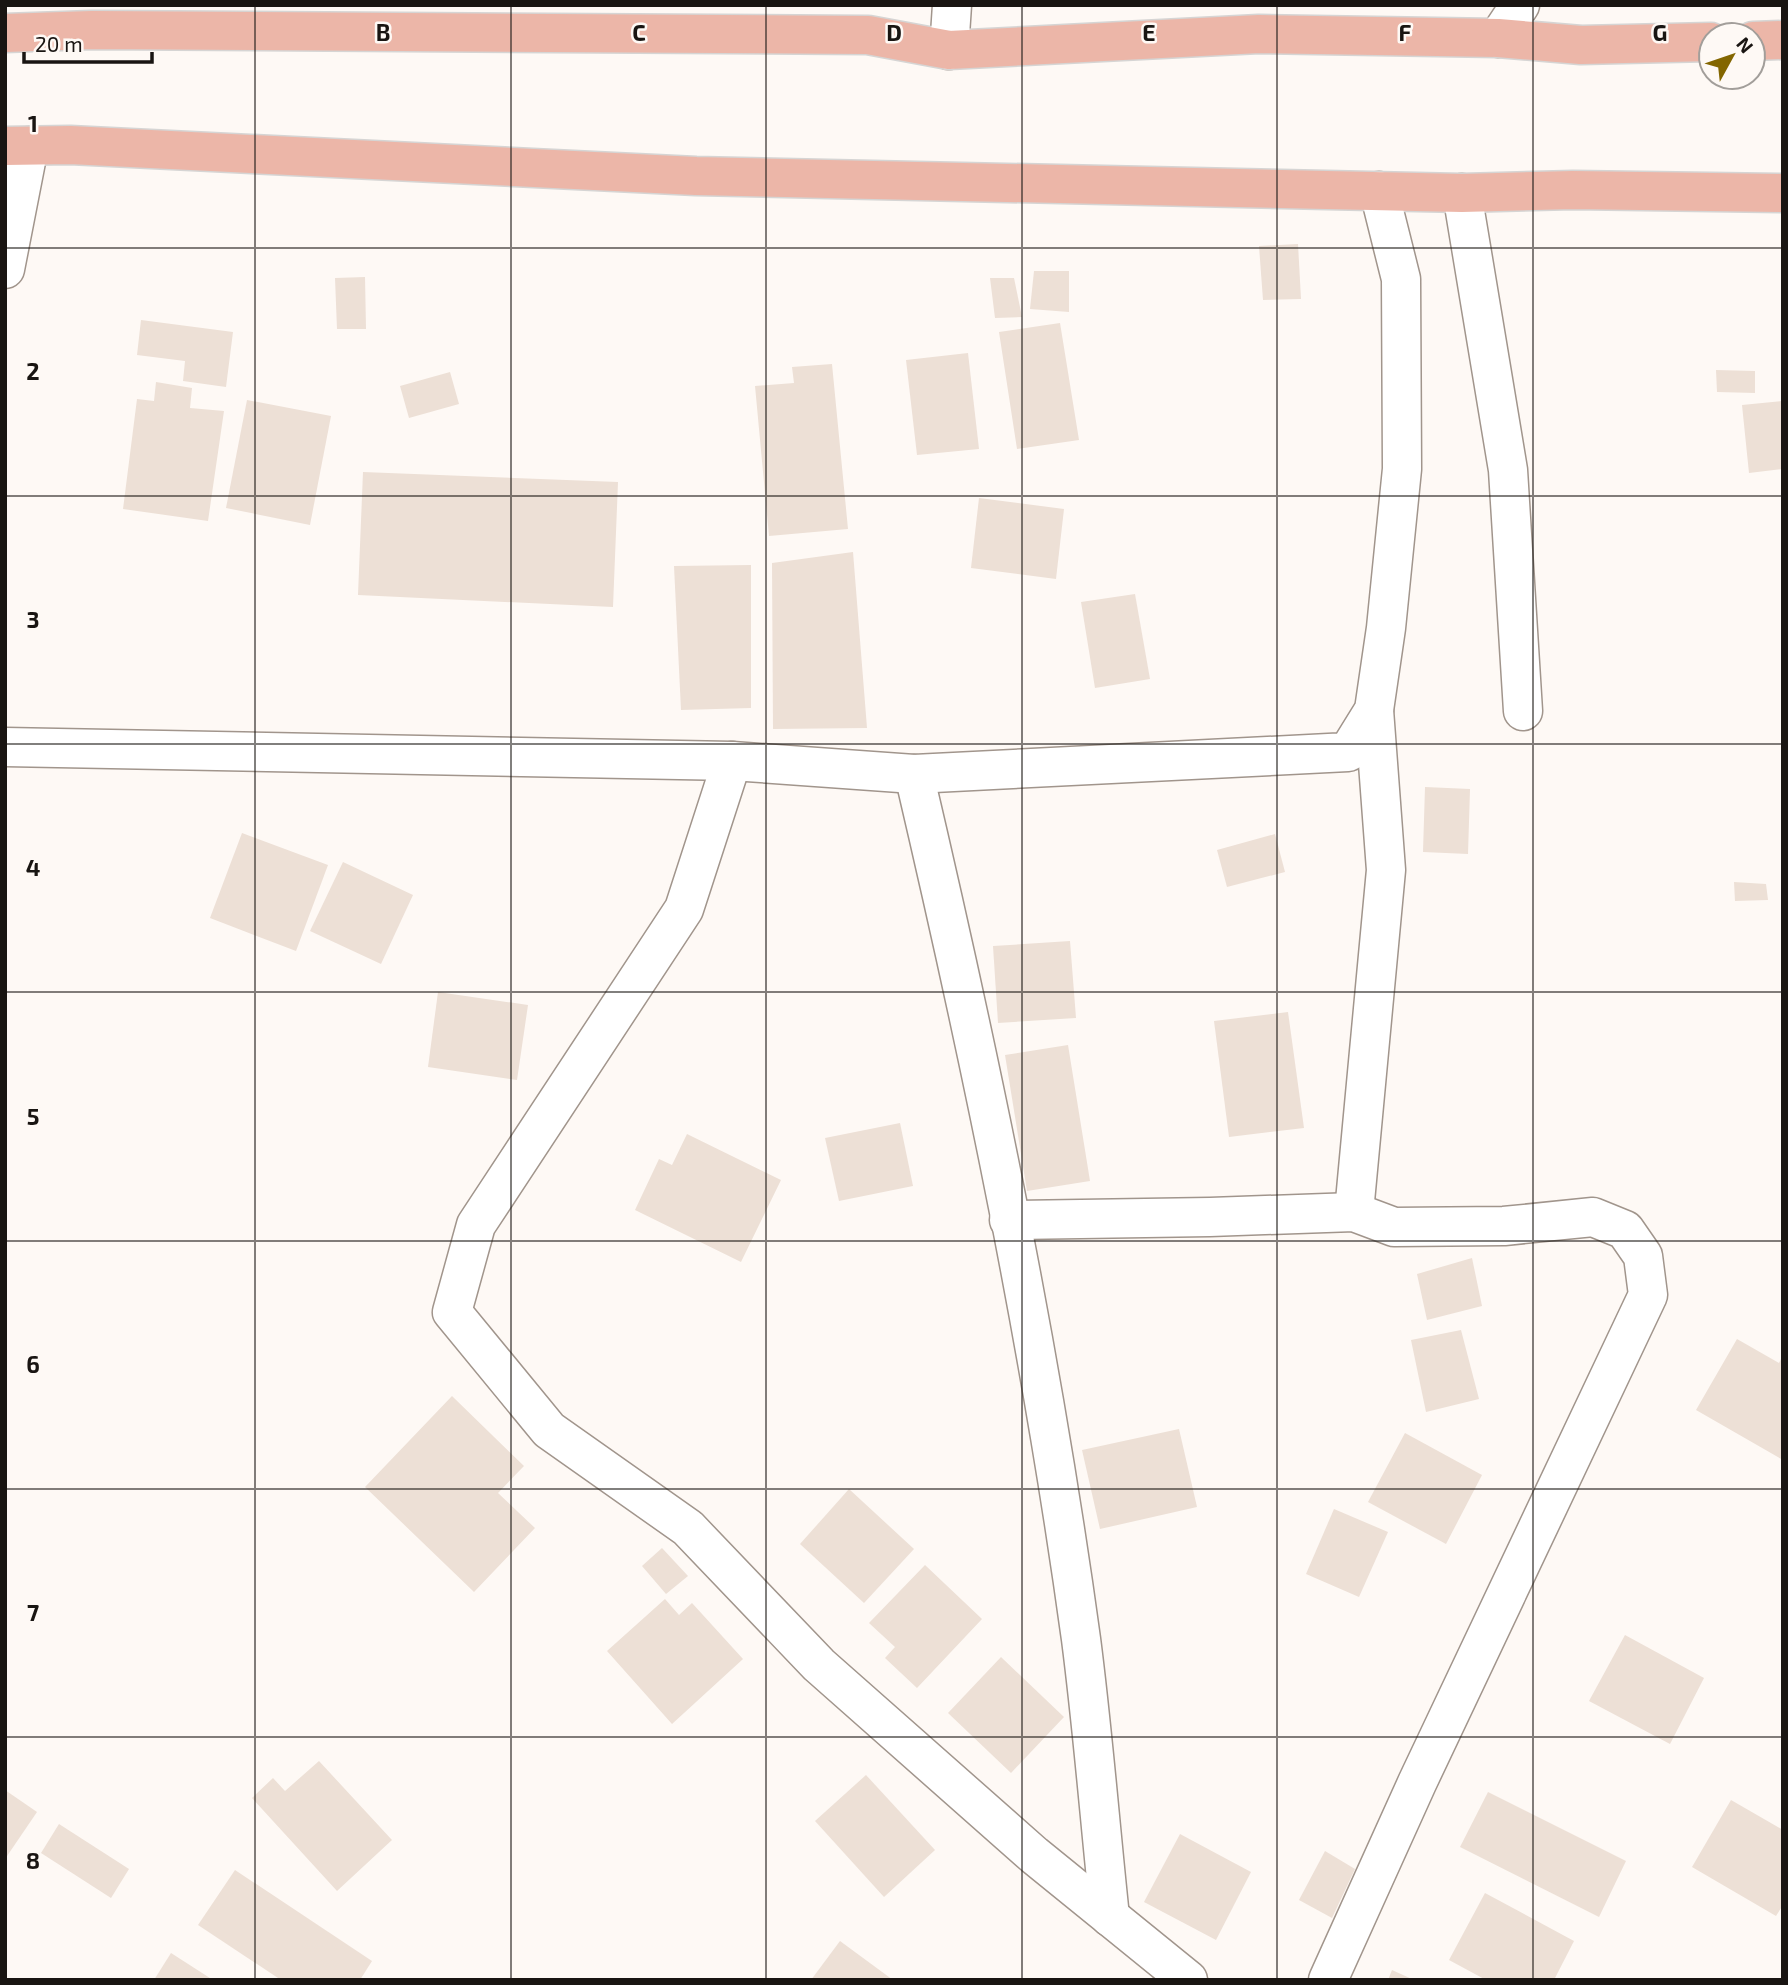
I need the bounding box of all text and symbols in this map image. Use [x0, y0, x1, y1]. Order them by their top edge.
text: B [376, 18, 390, 46]
text: C [632, 18, 646, 46]
text: D [886, 18, 902, 46]
text: E [1142, 18, 1156, 46]
text: F [1399, 18, 1412, 46]
text: G [1653, 18, 1667, 46]
scale bar [24, 21, 152, 65]
north arrow [1697, 21, 1767, 91]
text: 20 m [35, 31, 83, 56]
text: N [1732, 32, 1759, 57]
text: 1 [28, 109, 38, 137]
text: 2 [26, 357, 40, 385]
text: 3 [26, 605, 40, 633]
text: 4 [26, 853, 40, 881]
text: 5 [27, 1102, 39, 1130]
text: 6 [26, 1350, 40, 1378]
text: 7 [27, 1598, 39, 1626]
text: 8 [26, 1846, 40, 1874]

